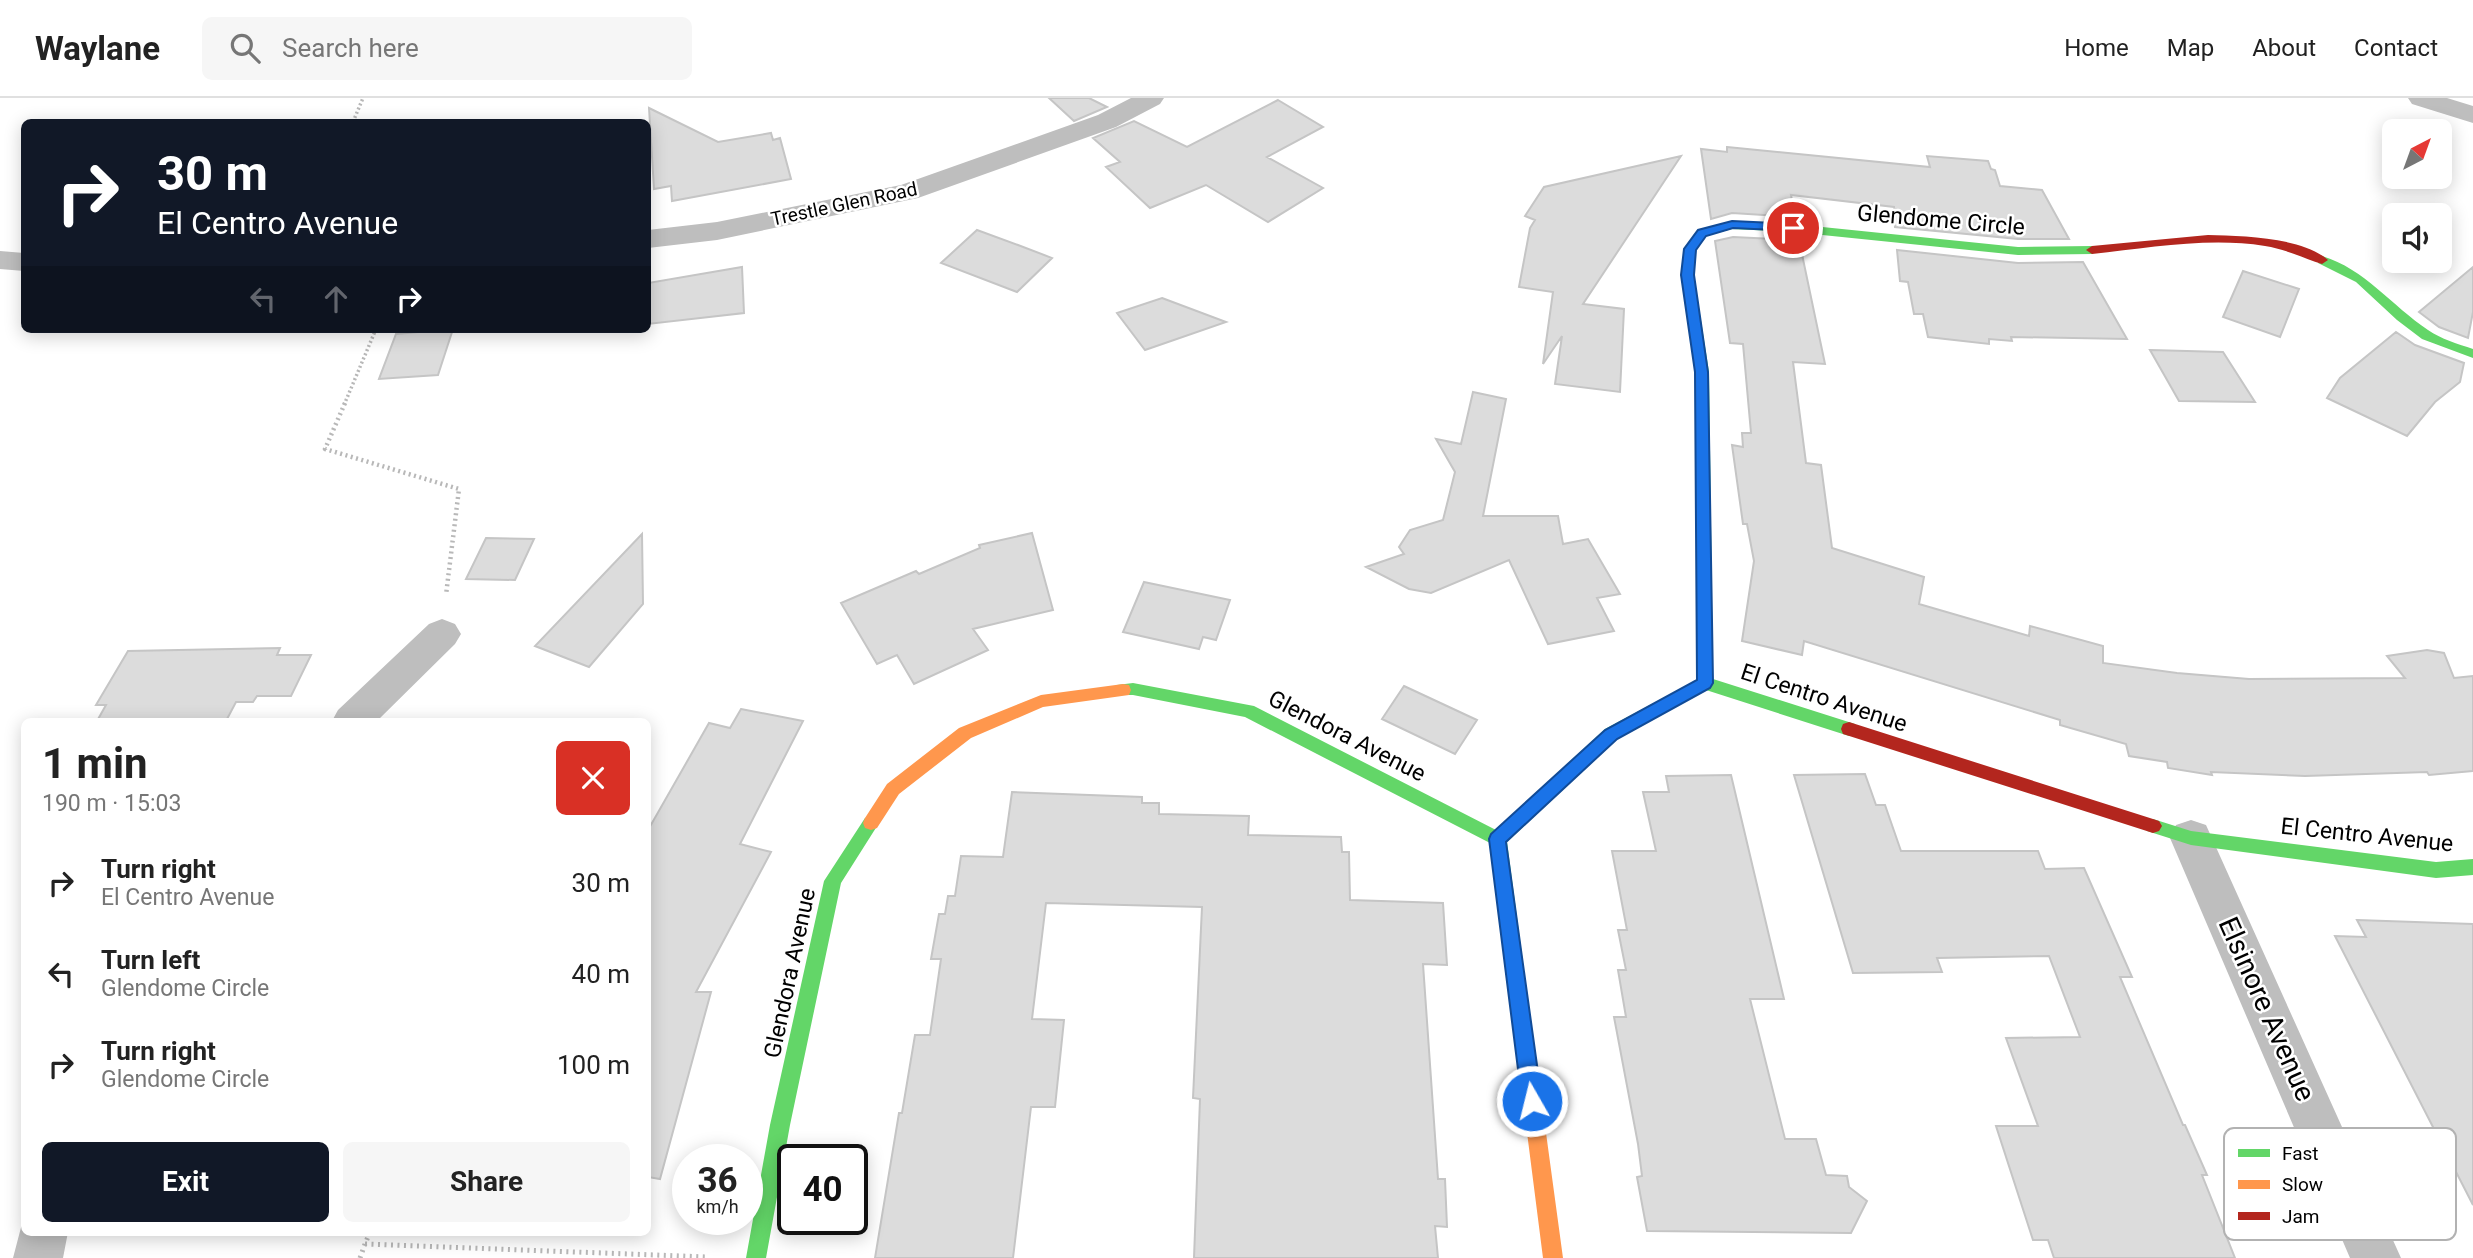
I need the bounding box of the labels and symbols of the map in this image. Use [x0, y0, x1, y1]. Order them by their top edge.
north arrow [2382, 119, 2452, 189]
street label: Trestle Glen Road [769, 177, 919, 231]
pin [1763, 198, 1823, 258]
street label: Glendome Circle [1856, 199, 2026, 241]
street label: El Centro Avenue [1737, 658, 1911, 738]
street label: Glendora Avenue [1264, 685, 1430, 787]
street label: El Centro Avenue [2279, 813, 2455, 857]
street label: Glendora Avenue [759, 886, 821, 1060]
street label: Elsinore Avenue [2212, 912, 2322, 1106]
position arrow [1495, 1064, 1569, 1138]
legend [2224, 1128, 2456, 1240]
text: Fast [2282, 1142, 2319, 1165]
speed limit sign: 40 [777, 1144, 868, 1235]
text: Slow [2282, 1173, 2323, 1196]
text: Jam [2282, 1205, 2319, 1228]

